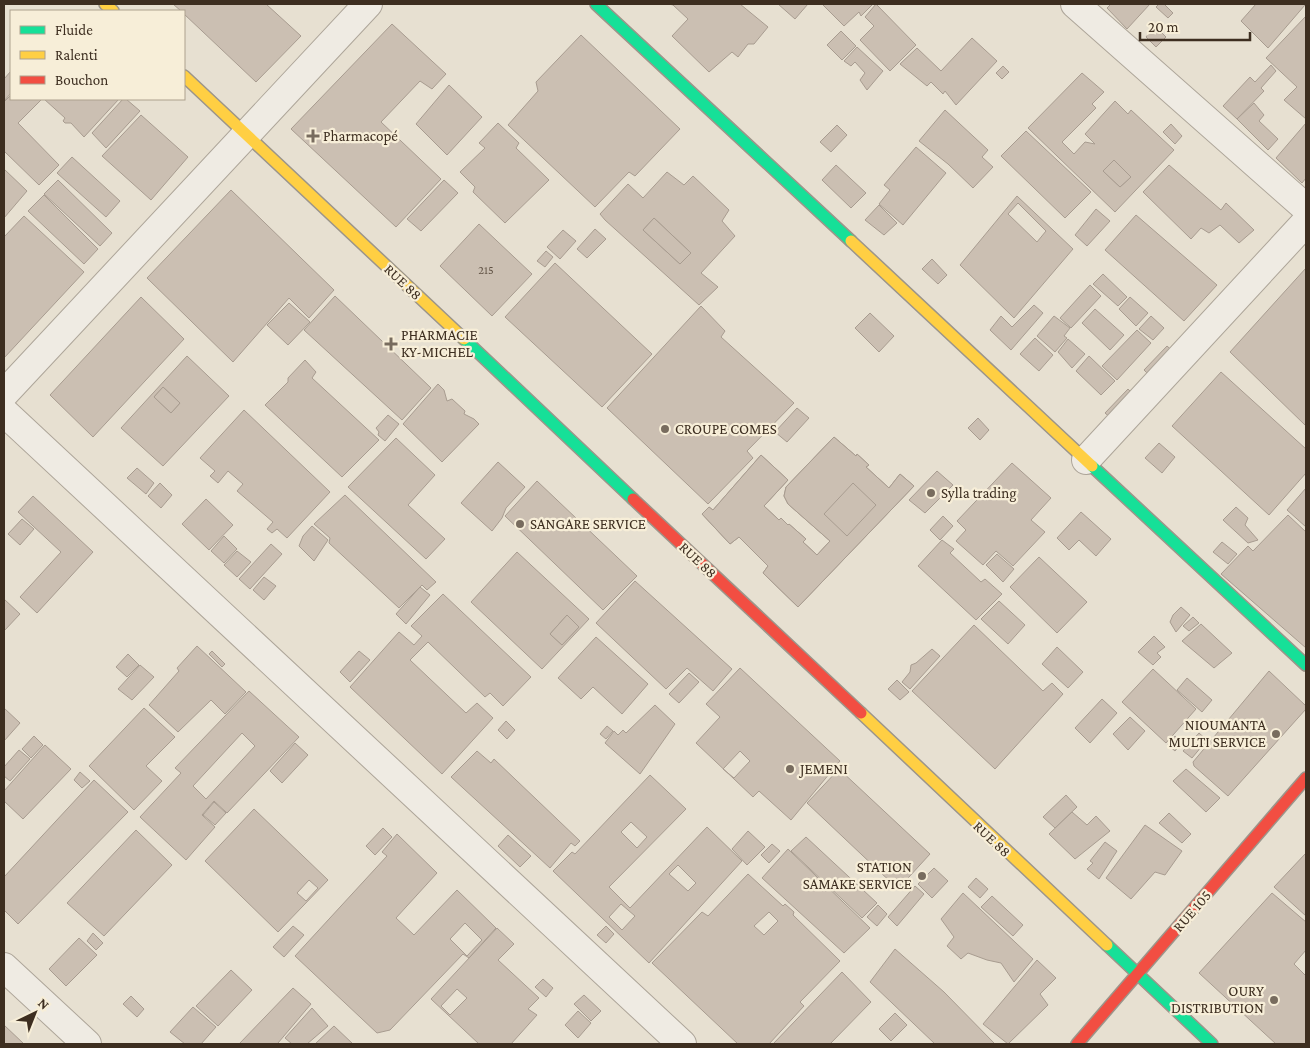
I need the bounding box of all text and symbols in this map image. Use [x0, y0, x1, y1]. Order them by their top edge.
legend [10, 10, 185, 100]
scale bar [1140, 10, 1250, 42]
text: 20 m [1148, 19, 1179, 35]
text: Fluide [55, 22, 93, 38]
text: Ralenti [55, 47, 98, 63]
text: Bouchon [55, 72, 108, 88]
place label: Pharmacopé [323, 128, 398, 145]
marker: Pharmacopé [307, 130, 319, 142]
street label: RUE 88 [381, 261, 425, 303]
house number: 215 [478, 263, 494, 277]
place label: PHARMACIE KY-MICHEL [401, 327, 478, 360]
marker: PHARMACIE KY-MICHEL [385, 338, 397, 350]
place label: CROUPE COMES [675, 421, 777, 437]
marker: CROUPE COMES [659, 423, 671, 435]
place label: Sylla trading [941, 485, 1016, 502]
marker: Sylla trading [925, 487, 937, 499]
place label: SANGARE SERVICE [530, 516, 646, 532]
marker: SANGARE SERVICE [514, 518, 526, 530]
street label: RUE 88 [676, 539, 720, 581]
place label: NIOUMANTA MULTI SERVICE [1168, 717, 1266, 750]
marker: NIOUMANTA MULTI SERVICE [1270, 728, 1282, 740]
place label: JEMENI [798, 761, 848, 778]
marker: JEMENI [784, 763, 796, 775]
street label: RUE 88 [970, 818, 1014, 860]
place label: STATION SAMAKE SERVICE [803, 859, 912, 892]
marker: STATION SAMAKE SERVICE [916, 870, 928, 882]
street label: RUE 105 [1170, 887, 1214, 935]
place label: OURY DISTRIBUTION [1171, 983, 1264, 1016]
north arrow [10, 988, 60, 1038]
text: N [35, 994, 53, 1013]
marker: OURY DISTRIBUTION [1268, 994, 1280, 1006]

